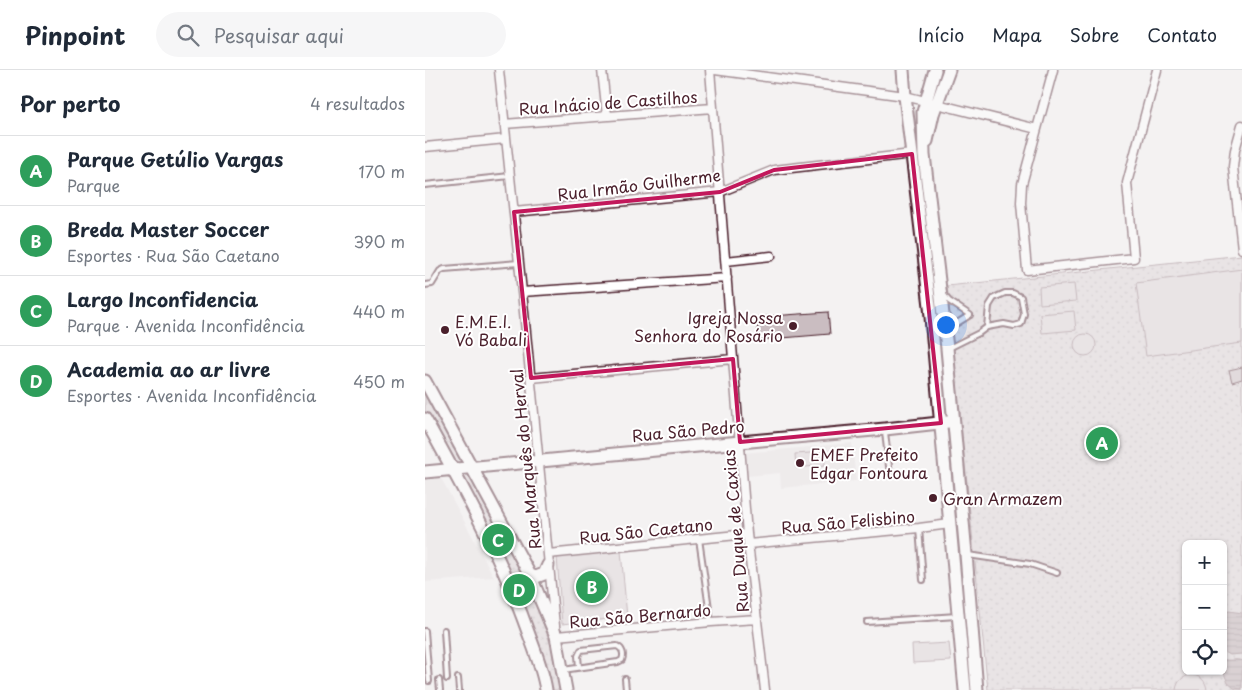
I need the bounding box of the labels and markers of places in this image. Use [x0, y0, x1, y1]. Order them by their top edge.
place label: Igreja Nossa Senhora do Rosário [634, 305, 783, 347]
place label: E.M.E.I. Vó Babali [455, 309, 527, 351]
marker: Igreja Nossa Senhora do Rosário [787, 320, 799, 332]
marker: E.M.E.I. Vó Babali [439, 324, 451, 336]
pin: A [1086, 424, 1118, 462]
place label: EMEF Prefeito Edgar Fontoura [810, 442, 928, 484]
marker: EMEF Prefeito Edgar Fontoura [794, 457, 806, 469]
place label: Gran Armazem [943, 486, 1063, 510]
marker: Gran Armazem [927, 492, 939, 504]
pin: C [482, 521, 514, 559]
pin: B [576, 568, 608, 606]
pin: D [503, 571, 535, 609]

